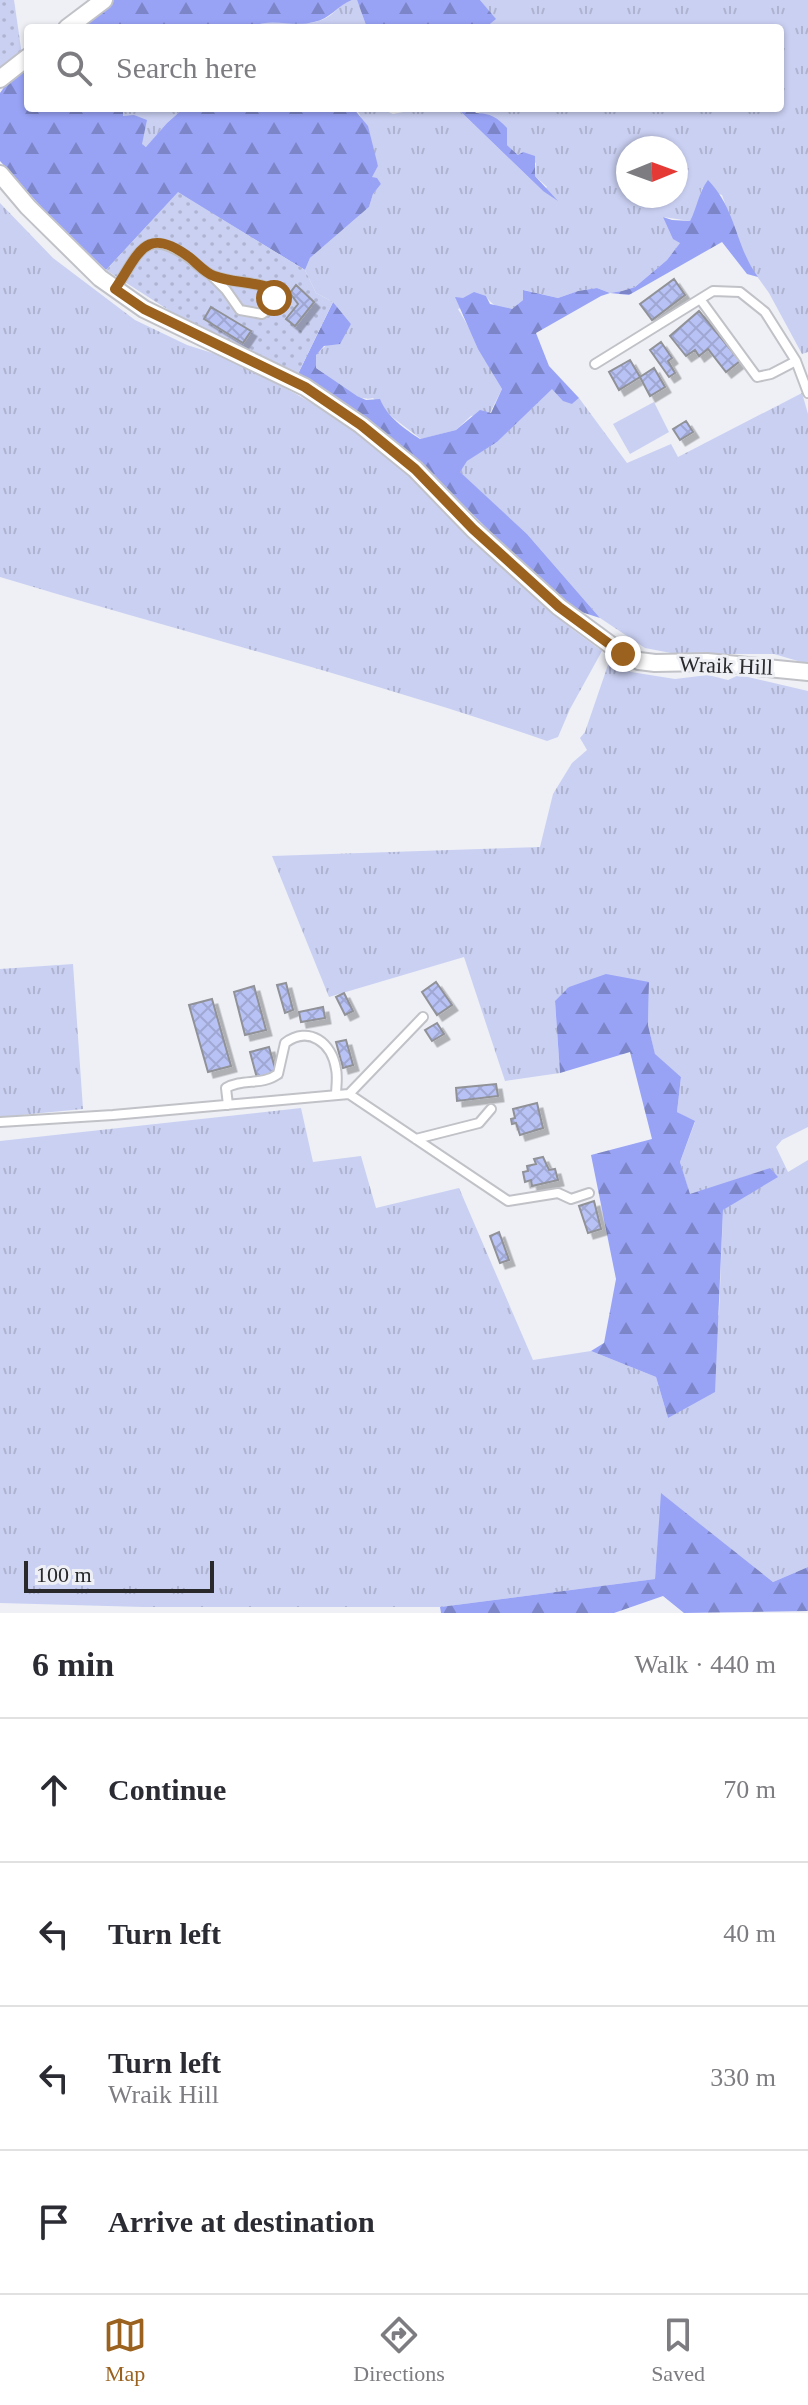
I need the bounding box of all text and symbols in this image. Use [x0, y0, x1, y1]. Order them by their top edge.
search box [24, 24, 784, 112]
icon: search [52, 46, 96, 90]
text: Search here [116, 51, 257, 84]
north arrow [616, 136, 688, 208]
route start [256, 280, 292, 316]
route end [605, 636, 641, 672]
street label: Wraik Hill [679, 651, 773, 680]
scale bar [24, 1557, 214, 1593]
text: 100 m [36, 1562, 92, 1587]
text: 6 min [32, 1646, 114, 1683]
text: Walk · 440 m [634, 1650, 776, 1679]
icon: ahead [32, 1768, 76, 1812]
text: Continue [108, 1773, 226, 1806]
text: 70 m [723, 1775, 776, 1804]
icon: left [32, 1912, 76, 1956]
text: Turn left [108, 1917, 221, 1950]
text: 40 m [723, 1919, 776, 1948]
text: Turn left [108, 2046, 221, 2079]
icon: left [32, 2056, 76, 2100]
text: 330 m [710, 2063, 776, 2092]
text: Wraik Hill [108, 2080, 219, 2109]
icon: arrive [32, 2200, 76, 2244]
text: Arrive at destination [108, 2205, 375, 2238]
tab: Map [103, 2313, 147, 2387]
tab: Directions [353, 2313, 445, 2387]
tab: Saved [651, 2313, 705, 2387]

